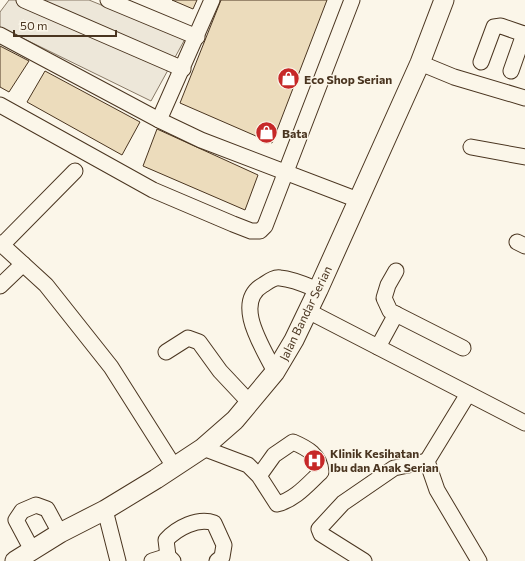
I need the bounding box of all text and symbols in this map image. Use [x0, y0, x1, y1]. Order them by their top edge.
scale bar [14, 12, 116, 38]
text: 50 m [20, 18, 48, 32]
shop icon: Eco Shop Serian [275, 66, 301, 92]
place label: Eco Shop Serian [304, 72, 392, 86]
shop icon: Bata [254, 120, 280, 146]
place label: Bata [282, 126, 308, 140]
street label: Jalan Bandar Serian [276, 263, 335, 363]
place label: Klinik Kesihatan Ibu dan Anak Serian [330, 446, 439, 474]
hospital icon: Klinik Kesihatan Ibu dan Anak Serian [301, 447, 327, 473]

